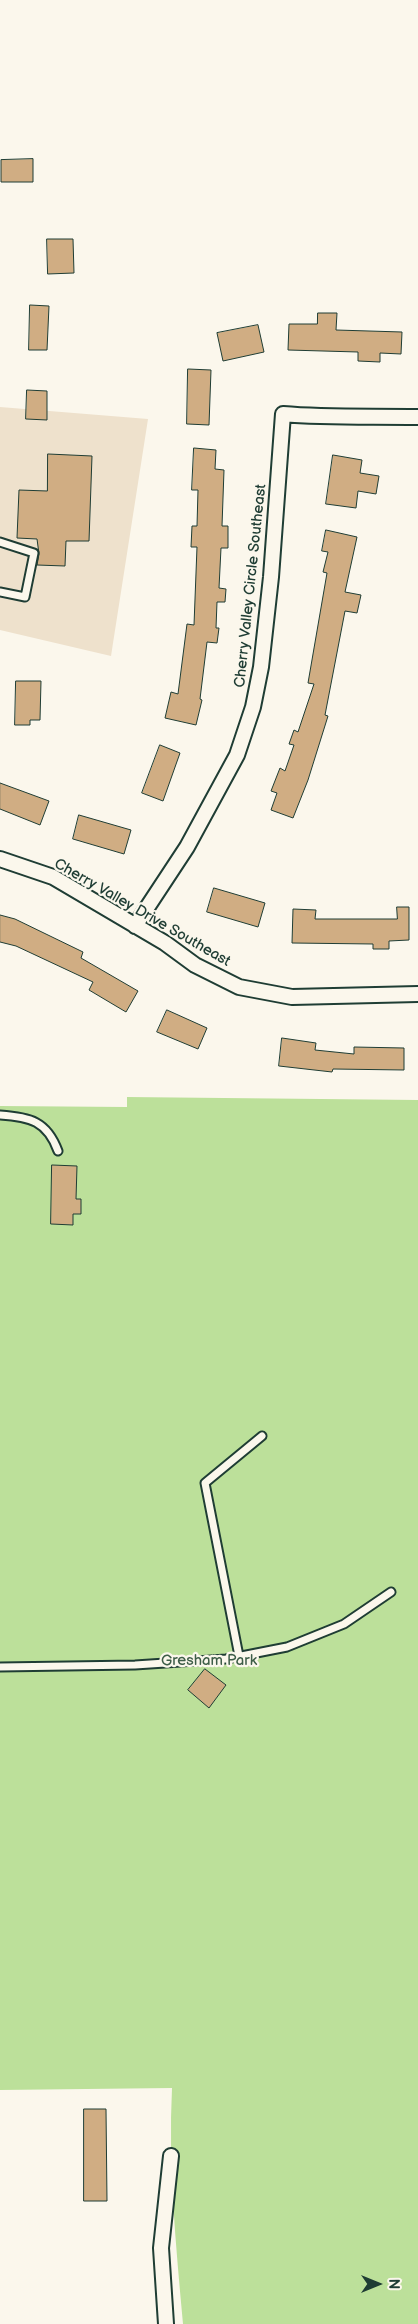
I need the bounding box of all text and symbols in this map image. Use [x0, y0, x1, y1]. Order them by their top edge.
street label: Cherry Valley Circle Southeast [231, 483, 271, 689]
street label: Cherry Valley Drive Southeast [51, 855, 233, 971]
park label: Gresham Park [161, 1652, 257, 1670]
north arrow [353, 2259, 403, 2309]
text: N [385, 2279, 402, 2289]

